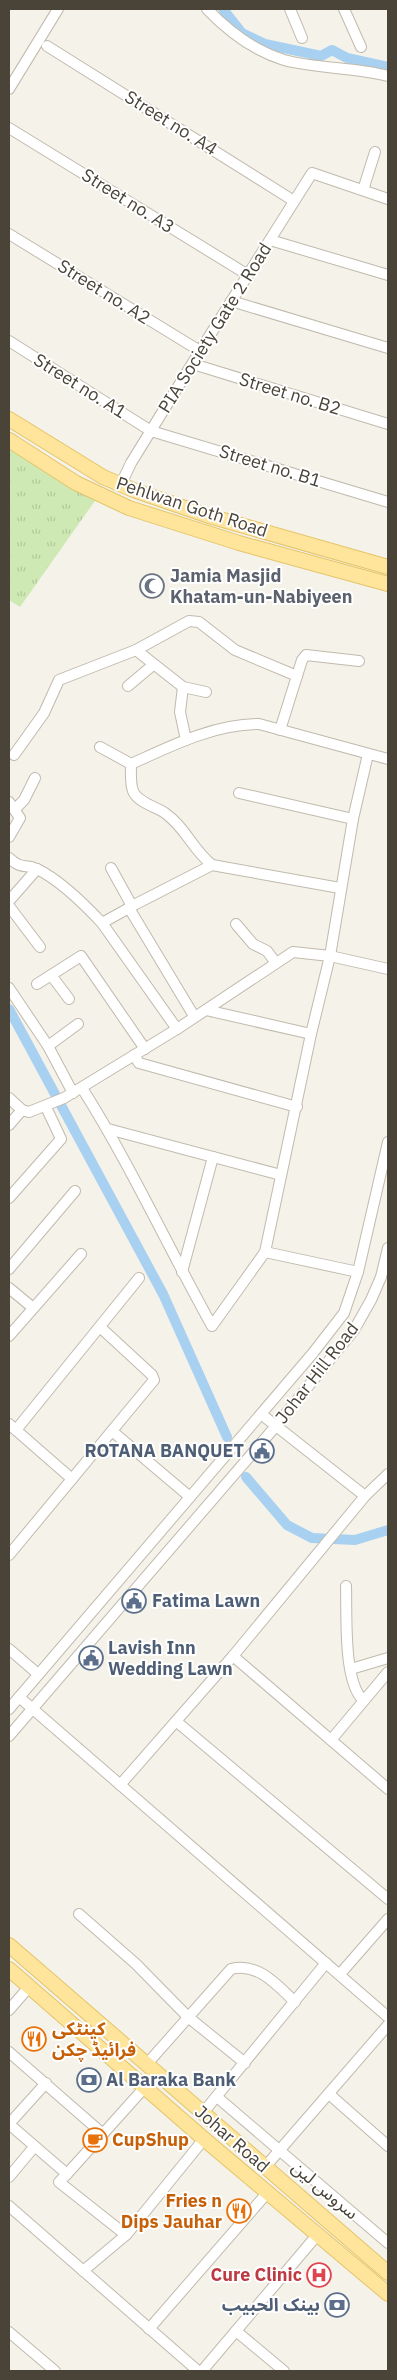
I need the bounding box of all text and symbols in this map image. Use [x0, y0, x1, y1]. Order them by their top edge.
street label: Street no. A4 [121, 85, 222, 160]
street label: Street no. A3 [78, 163, 179, 238]
street label: PIA Society Gate 2 Road [153, 238, 276, 417]
street label: Street no. A2 [54, 254, 155, 329]
street label: Street no. A1 [30, 348, 131, 423]
street label: Street no. B2 [236, 367, 344, 420]
street label: Street no. B1 [216, 439, 324, 492]
street label: Pehlwan Goth Road [113, 471, 271, 542]
place label: Jamia Masjid Khatam-un-Nabiyeen [170, 564, 352, 608]
mosque icon: Jamia Masjid Khatam-un-Nabiyeen [139, 573, 165, 599]
street label: Johar Hill Road [270, 1317, 363, 1428]
public building icon: ROTANA BANQUET [249, 1438, 275, 1464]
place label: ROTANA BANQUET [84, 1439, 244, 1462]
public building icon: Fatima Lawn [121, 1588, 147, 1614]
place label: Fatima Lawn [152, 1589, 260, 1612]
place label: Lavish Inn Wedding Lawn [108, 1636, 233, 1680]
public building icon: Lavish Inn Wedding Lawn [78, 1645, 104, 1671]
place label: کینٹکی فرائیڈ چکن [52, 2017, 136, 2062]
restaurant icon: کینٹکی فرائیڈ چکن [21, 2026, 47, 2052]
bank icon: Al Baraka Bank [76, 2067, 102, 2093]
place label: Al Baraka Bank [106, 2068, 236, 2091]
street label: Johar Road [190, 2100, 274, 2177]
cafe icon: CupShup [82, 2127, 108, 2153]
place label: CupShup [112, 2128, 189, 2151]
street label: سروس لین [287, 2155, 363, 2224]
place label: Fries n Dips Jauhar [121, 2189, 222, 2233]
restaurant icon: Fries n Dips Jauhar [226, 2198, 252, 2224]
hospital icon: Cure Clinic [306, 2262, 332, 2288]
place label: Cure Clinic [211, 2263, 302, 2286]
bank icon: بينک الحبيب [324, 2292, 350, 2318]
place label: بينک الحبيب [222, 2293, 320, 2316]

